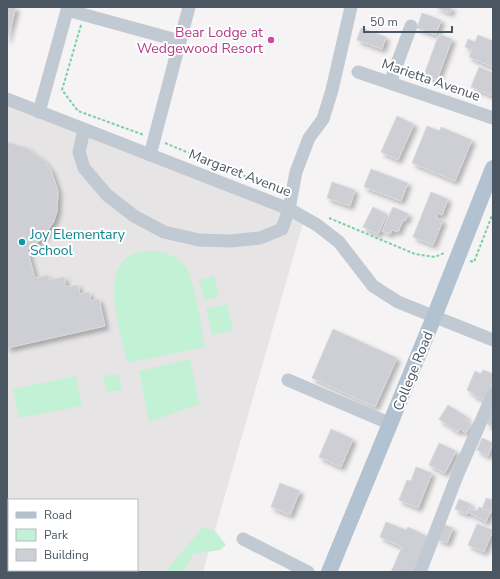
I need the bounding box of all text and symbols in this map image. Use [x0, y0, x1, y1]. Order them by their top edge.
scale bar [364, 8, 452, 34]
text: 50 m [370, 14, 398, 30]
place label: Bear Lodge at Wedgewood Resort [137, 23, 263, 58]
marker: Bear Lodge at Wedgewood Resort [266, 35, 276, 45]
street label: Marietta Avenue [379, 54, 483, 106]
street label: Margaret Avenue [186, 145, 294, 201]
place label: Joy Elementary School [29, 225, 126, 260]
marker: Joy Elementary School [17, 237, 27, 247]
street label: College Road [388, 328, 438, 414]
legend [8, 499, 138, 571]
text: Road [44, 507, 72, 523]
text: Park [44, 527, 69, 543]
text: Building [44, 547, 89, 563]

